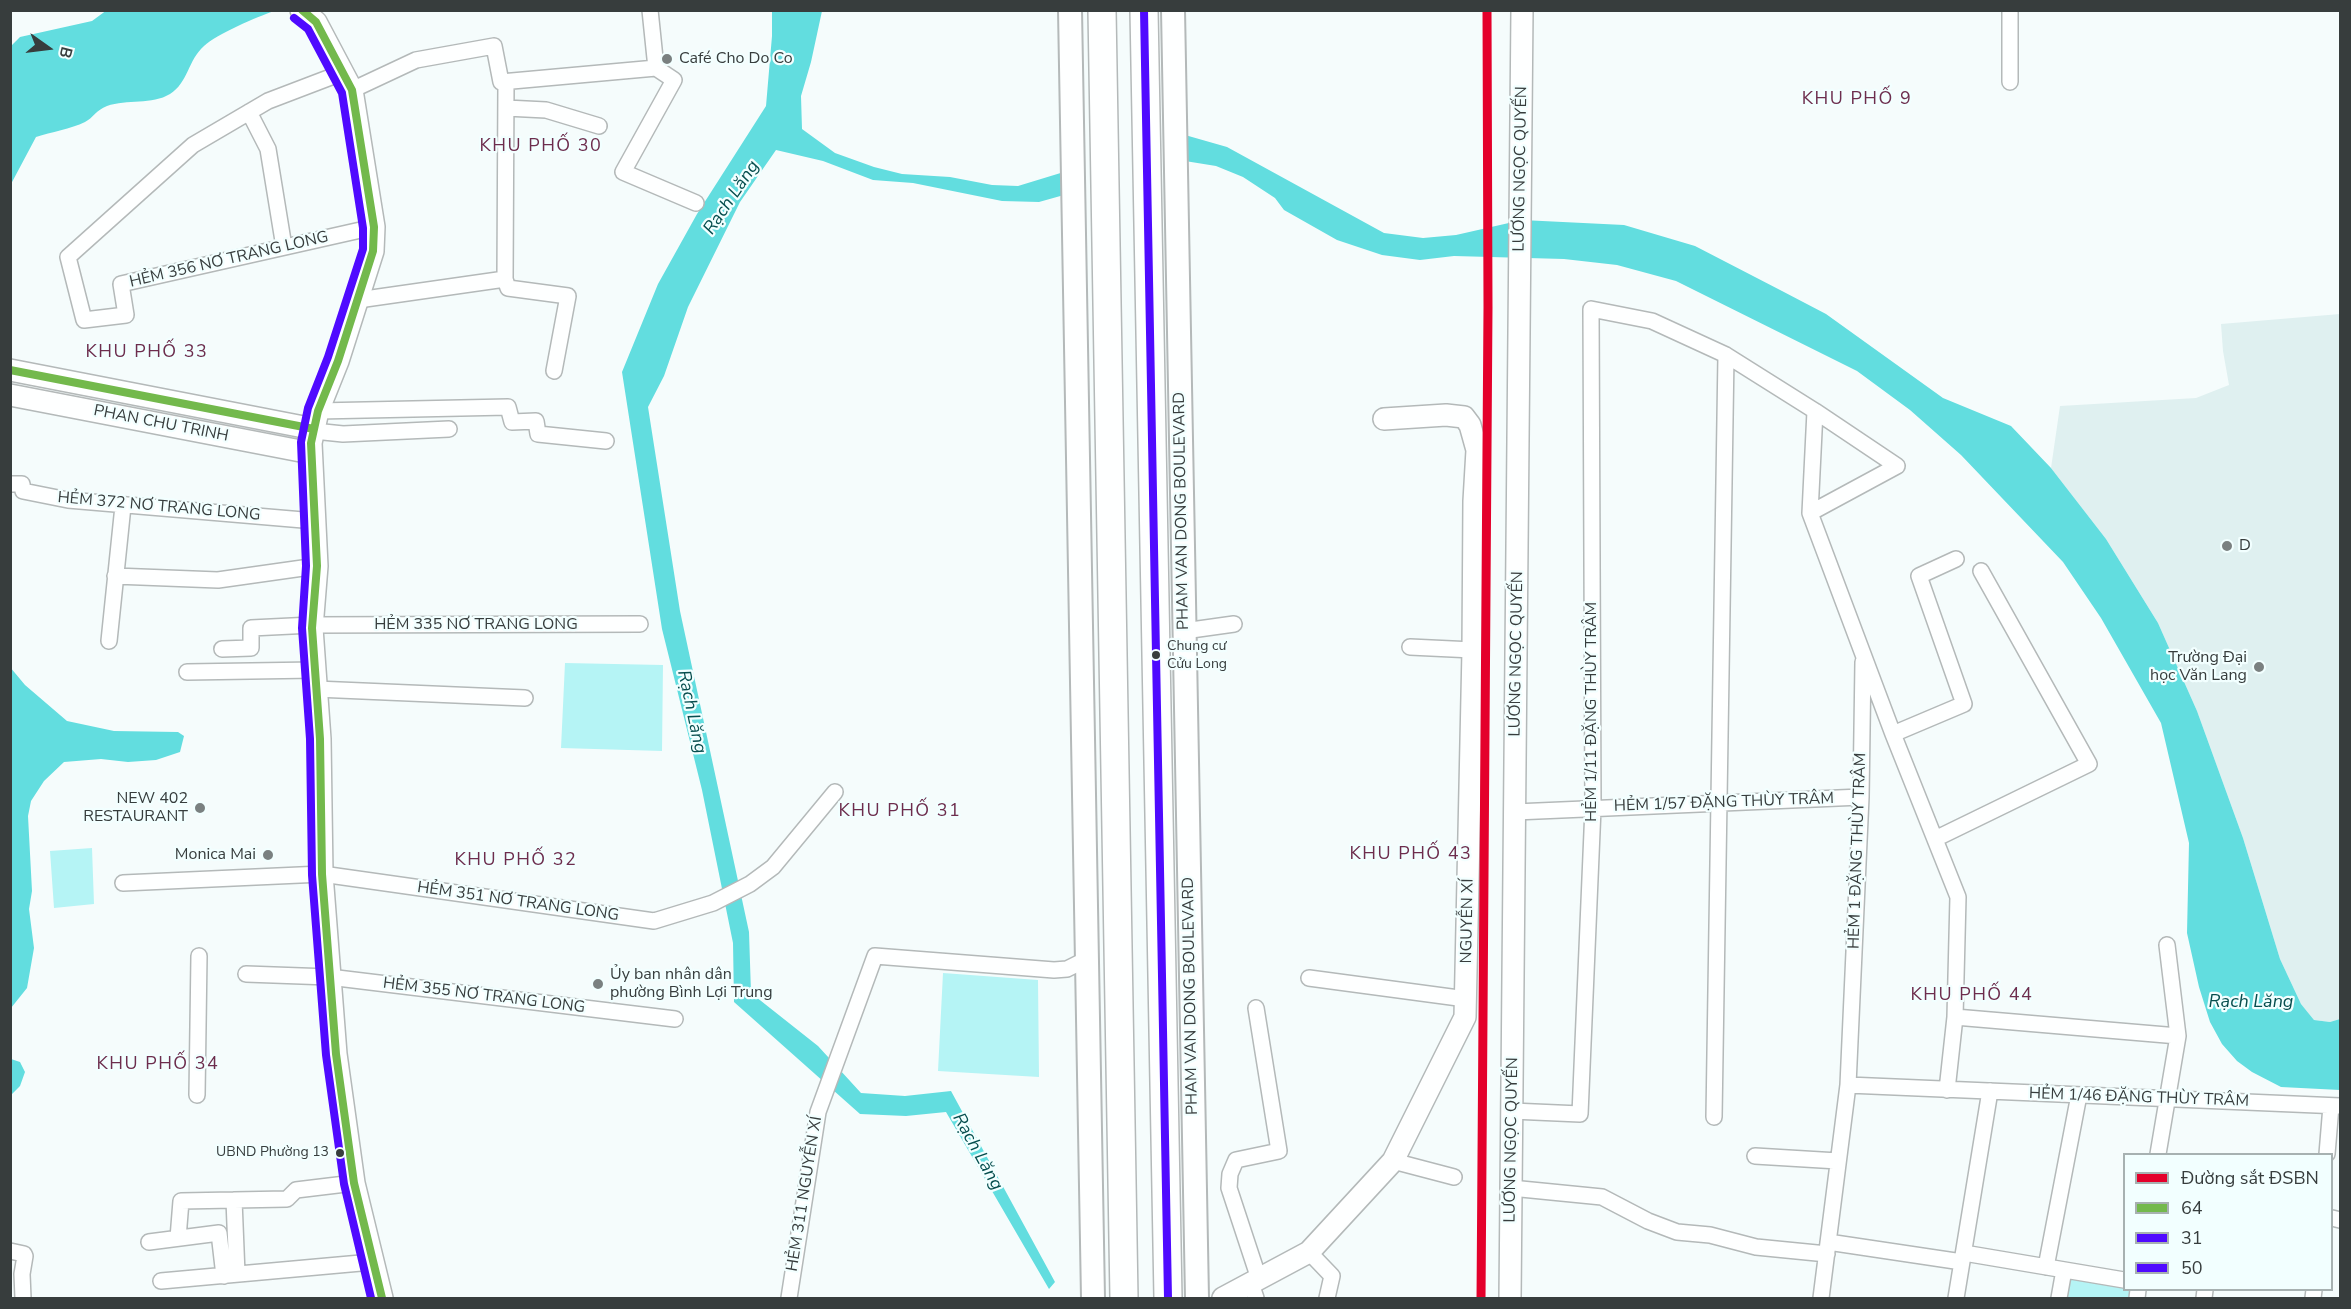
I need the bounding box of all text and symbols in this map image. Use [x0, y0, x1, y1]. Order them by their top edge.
north arrow [18, 18, 78, 78]
text: B [53, 44, 77, 60]
place label: Café Cho Do Co [679, 49, 793, 69]
marker: Café Cho Do Co [660, 52, 674, 66]
street label: LƯƠNG NGỌC QUYẾN [1510, 86, 1532, 252]
district label: KHU PHỐ 9 [1802, 89, 1912, 111]
district label: KHU PHỐ 30 [480, 136, 602, 158]
water label: Rạch Lăng [699, 157, 765, 239]
street label: HẺM 356 NƠ TRANG LONG [128, 228, 330, 292]
district label: KHU PHỐ 33 [86, 342, 208, 364]
street label: PHAM VAN DONG BOULEVARD [1170, 392, 1194, 630]
street label: PHAN CHU TRINH [92, 401, 230, 447]
street label: HẺM 372 NƠ TRANG LONG [57, 489, 261, 525]
place label: D [2239, 536, 2251, 556]
marker: D [2220, 539, 2234, 553]
street label: LƯƠNG NGỌC QUYẾN [1506, 571, 1528, 737]
street label: HẺM 1/11 ĐẶNG THÙY TRÂM [1582, 602, 1602, 822]
street label: HẺM 335 NƠ TRANG LONG [374, 615, 578, 635]
place label: Chung cư Cửu Long [1167, 639, 1227, 672]
place label: Trường Đại học Văn Lang [2150, 648, 2247, 686]
marker: Chung cư Cửu Long [1150, 649, 1162, 661]
marker: Trường Đại học Văn Lang [2252, 660, 2266, 674]
water label: Rạch Lăng [672, 668, 710, 756]
street label: HẺM 1 ĐẶNG THÙY TRÂM [1845, 752, 1871, 950]
place label: NEW 402 RESTAURANT [83, 789, 188, 827]
street label: HẺM 1/57 ĐẶNG THÙY TRÂM [1614, 790, 1834, 816]
marker: NEW 402 RESTAURANT [193, 801, 207, 815]
district label: KHU PHỐ 31 [839, 801, 961, 823]
district label: KHU PHỐ 43 [1350, 844, 1472, 866]
place label: Monica Mai [175, 845, 256, 865]
marker: Monica Mai [261, 848, 275, 862]
district label: KHU PHỐ 32 [455, 850, 577, 872]
street label: PHAM VAN DONG BOULEVARD [1179, 877, 1203, 1115]
street label: HẺM 351 NƠ TRANG LONG [416, 878, 620, 926]
street label: NGUYỄN XÍ [1458, 878, 1478, 964]
place label: Ủy ban nhân dân phường Bình Lợi Trung [610, 965, 773, 1003]
street label: HẺM 355 NƠ TRANG LONG [382, 974, 586, 1018]
marker: Ủy ban nhân dân phường Bình Lợi Trung [591, 977, 605, 991]
district label: KHU PHỐ 44 [1911, 985, 2033, 1007]
water label: Rạch Lăng [2209, 992, 2293, 1014]
district label: KHU PHỐ 34 [97, 1054, 219, 1076]
street label: LƯƠNG NGỌC QUYẾN [1501, 1057, 1523, 1223]
street label: HẺM 1/46 ĐẶNG THÙY TRÂM [2029, 1085, 2249, 1111]
water label: Rạch Lăng [947, 1110, 1007, 1194]
street label: HẺM 311 NGUYỄN XÍ [783, 1115, 827, 1273]
place label: UBND Phường 13 [216, 1145, 329, 1161]
marker: UBND Phường 13 [334, 1147, 346, 1159]
legend [2123, 1153, 2333, 1291]
text: Đường sắt ĐSBN [2181, 1166, 2319, 1190]
text: 64 [2181, 1196, 2203, 1220]
text: 31 [2181, 1226, 2203, 1250]
text: 50 [2181, 1256, 2203, 1280]

